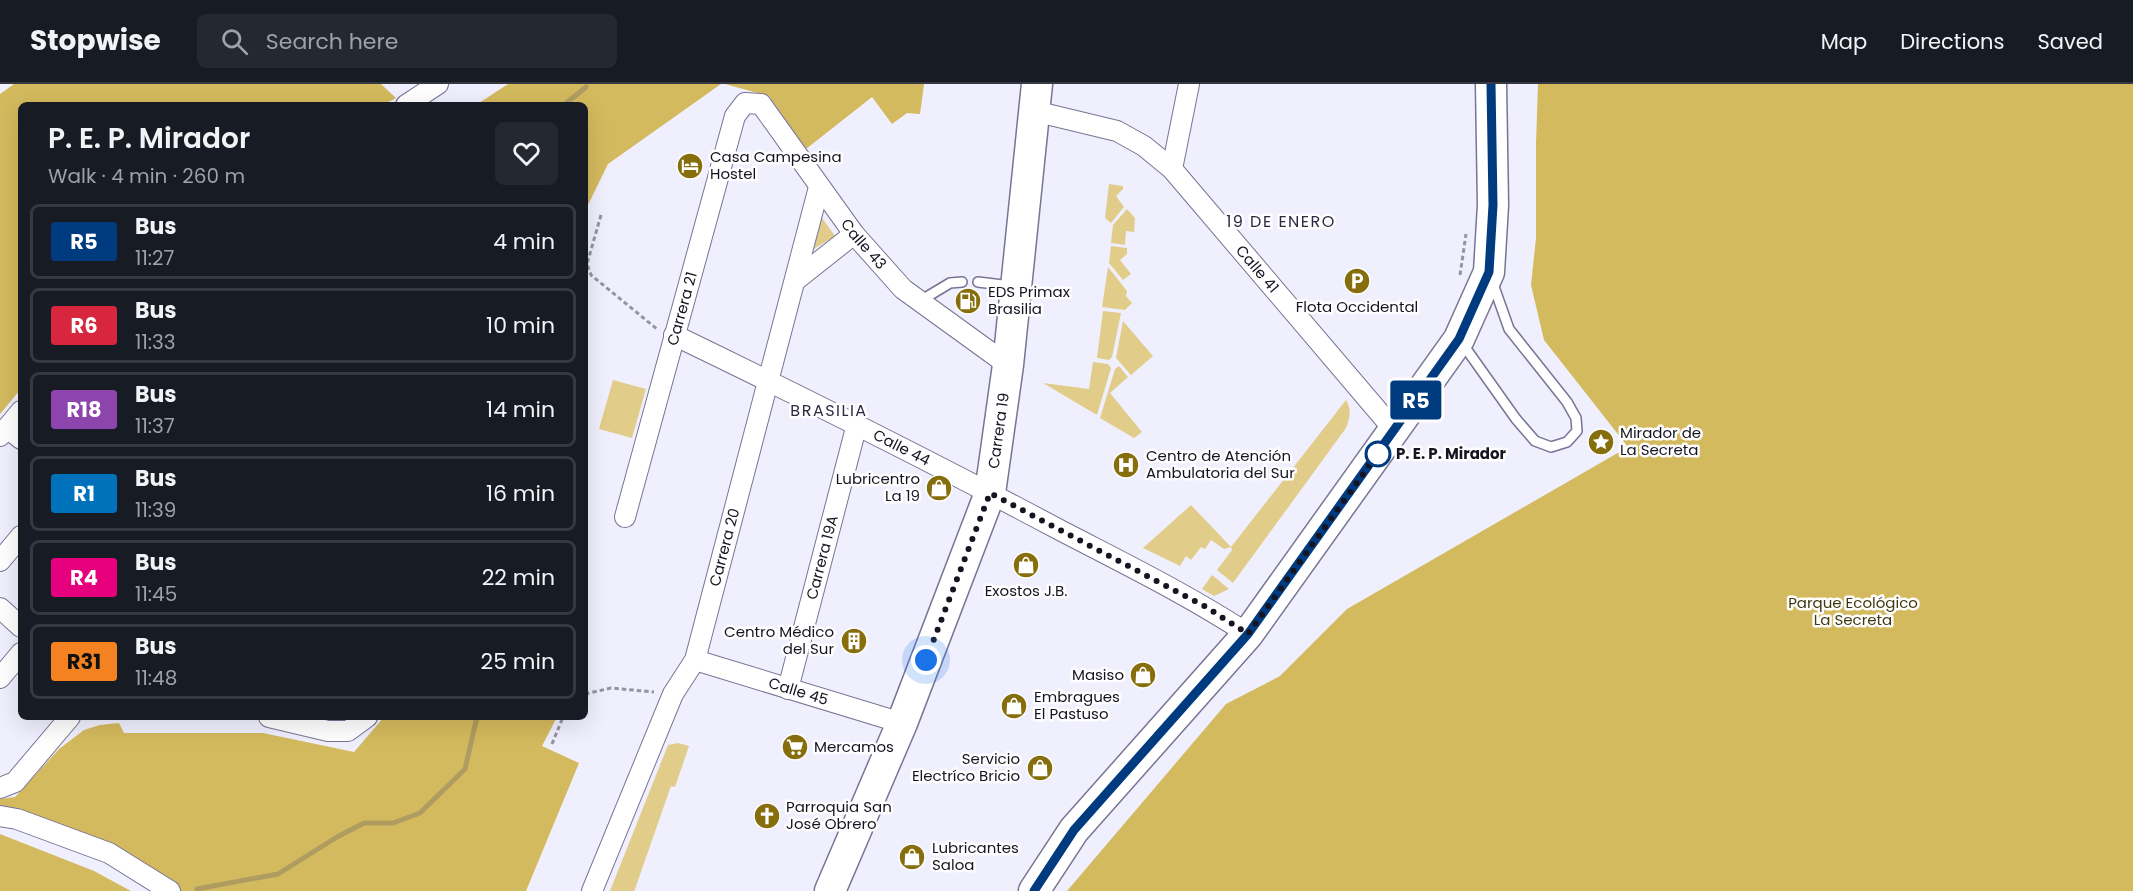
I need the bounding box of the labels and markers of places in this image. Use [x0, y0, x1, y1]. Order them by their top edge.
place label: Casa Campesina Hostel [710, 146, 842, 184]
hotel icon: Casa Campesina Hostel [675, 151, 705, 181]
parking icon: Flota Occidental [1342, 266, 1372, 296]
place label: EDS Primax Brasilia [988, 281, 1070, 319]
fuel station icon: EDS Primax Brasilia [953, 286, 983, 316]
place label: Flota Occidental [1296, 296, 1418, 317]
place label: Mirador de La Secreta [1620, 422, 1701, 460]
place icon: Mirador de La Secreta [1586, 427, 1616, 457]
marker: P. E. P. Mirador [1365, 441, 1391, 467]
place label: P. E. P. Mirador [1396, 443, 1507, 464]
place label: Centro de Atención Ambulatoria del Sur [1146, 445, 1295, 483]
hospital icon: Centro de Atención Ambulatoria del Sur [1111, 450, 1141, 480]
place label: Lubricentro La 19 [836, 468, 920, 506]
shop icon: Lubricentro La 19 [924, 473, 954, 503]
shop icon: Exostos J.B. [1011, 550, 1041, 580]
place label: Exostos J.B. [985, 580, 1067, 601]
place label: Centro Médico del Sur [724, 621, 834, 659]
building icon: Centro Médico del Sur [839, 626, 869, 656]
shop icon: Masiso [1128, 660, 1158, 690]
place label: Masiso [1072, 664, 1124, 685]
place label: Embragues El Pastuso [1034, 686, 1120, 724]
shop icon: Embragues El Pastuso [999, 691, 1029, 721]
supermarket icon: Mercamos [780, 732, 810, 762]
place label: Mercamos [814, 736, 894, 757]
place label: Servicio Electríco Bricio [912, 748, 1020, 786]
shop icon: Servicio Electríco Bricio [1025, 753, 1055, 783]
place label: Parroquia San José Obrero [786, 796, 892, 834]
church icon: Parroquia San José Obrero [752, 801, 782, 831]
place label: Lubricantes Saloa [932, 837, 1019, 875]
shop icon: Lubricantes Saloa [897, 842, 927, 872]

